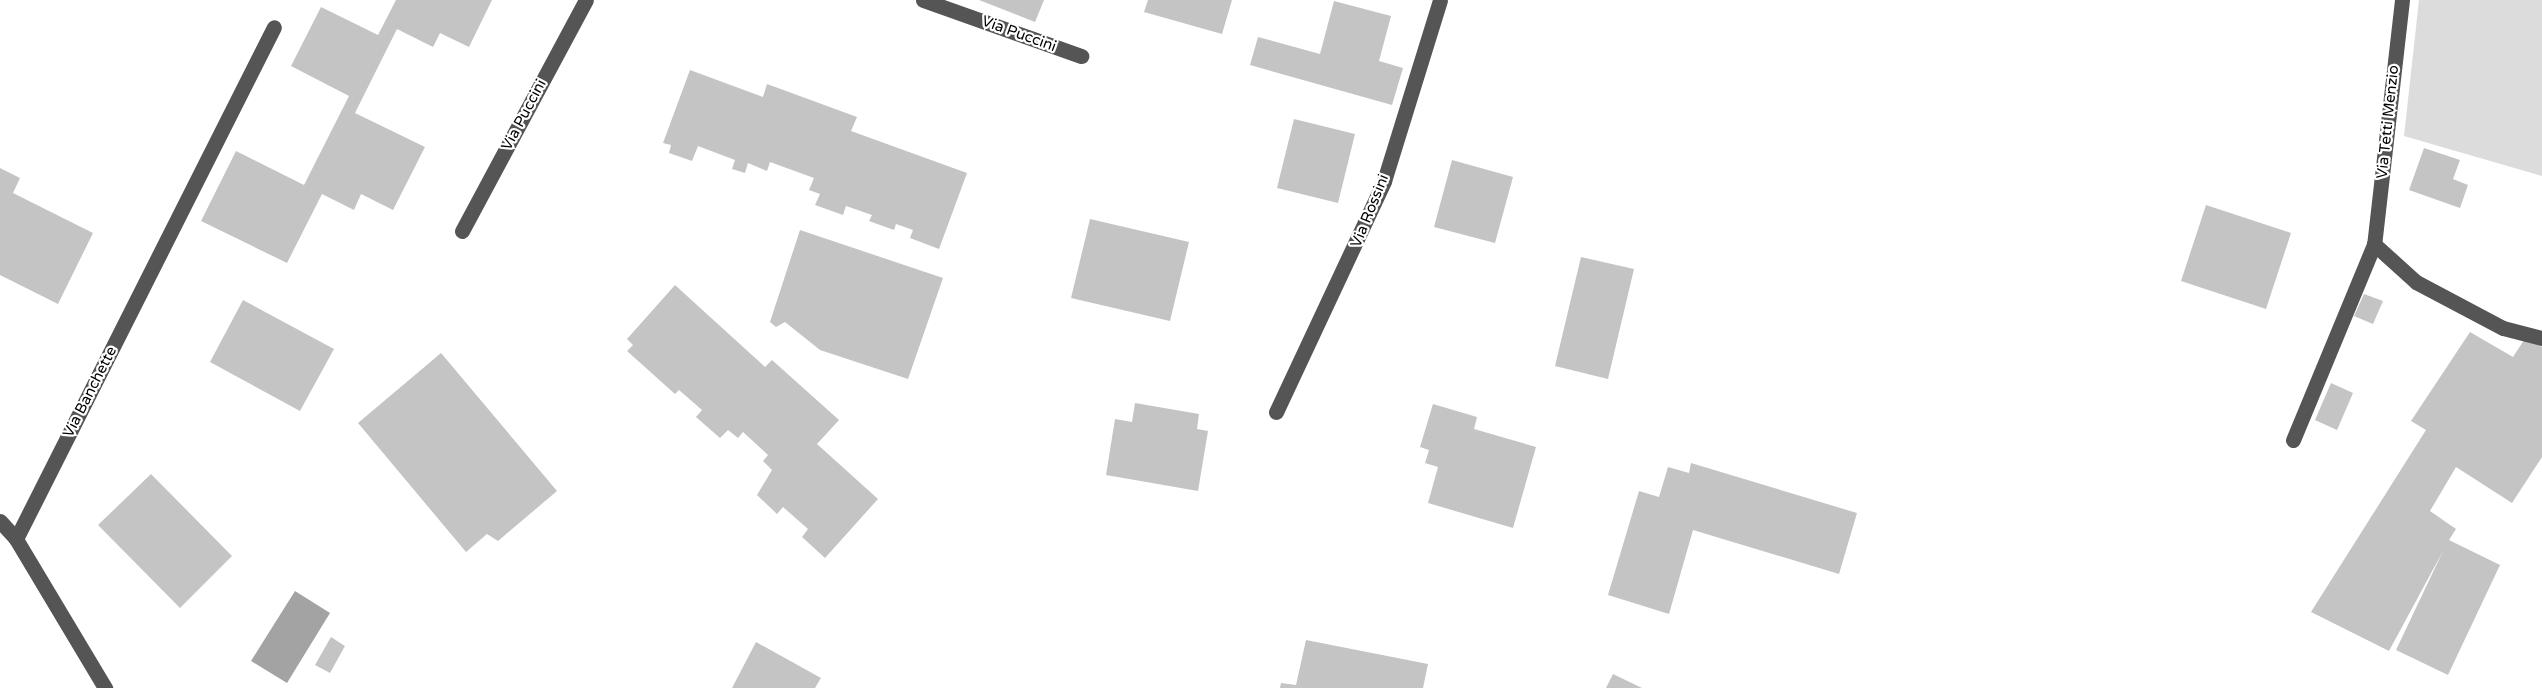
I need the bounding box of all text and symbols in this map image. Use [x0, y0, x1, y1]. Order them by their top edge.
street label: Via Puccini [979, 12, 1059, 56]
street label: Via Tetti Menzio [2373, 64, 2403, 180]
street label: Via Puccini [498, 76, 550, 154]
street label: Via Rossini [1347, 172, 1393, 250]
street label: Via Banchette [59, 343, 121, 441]

